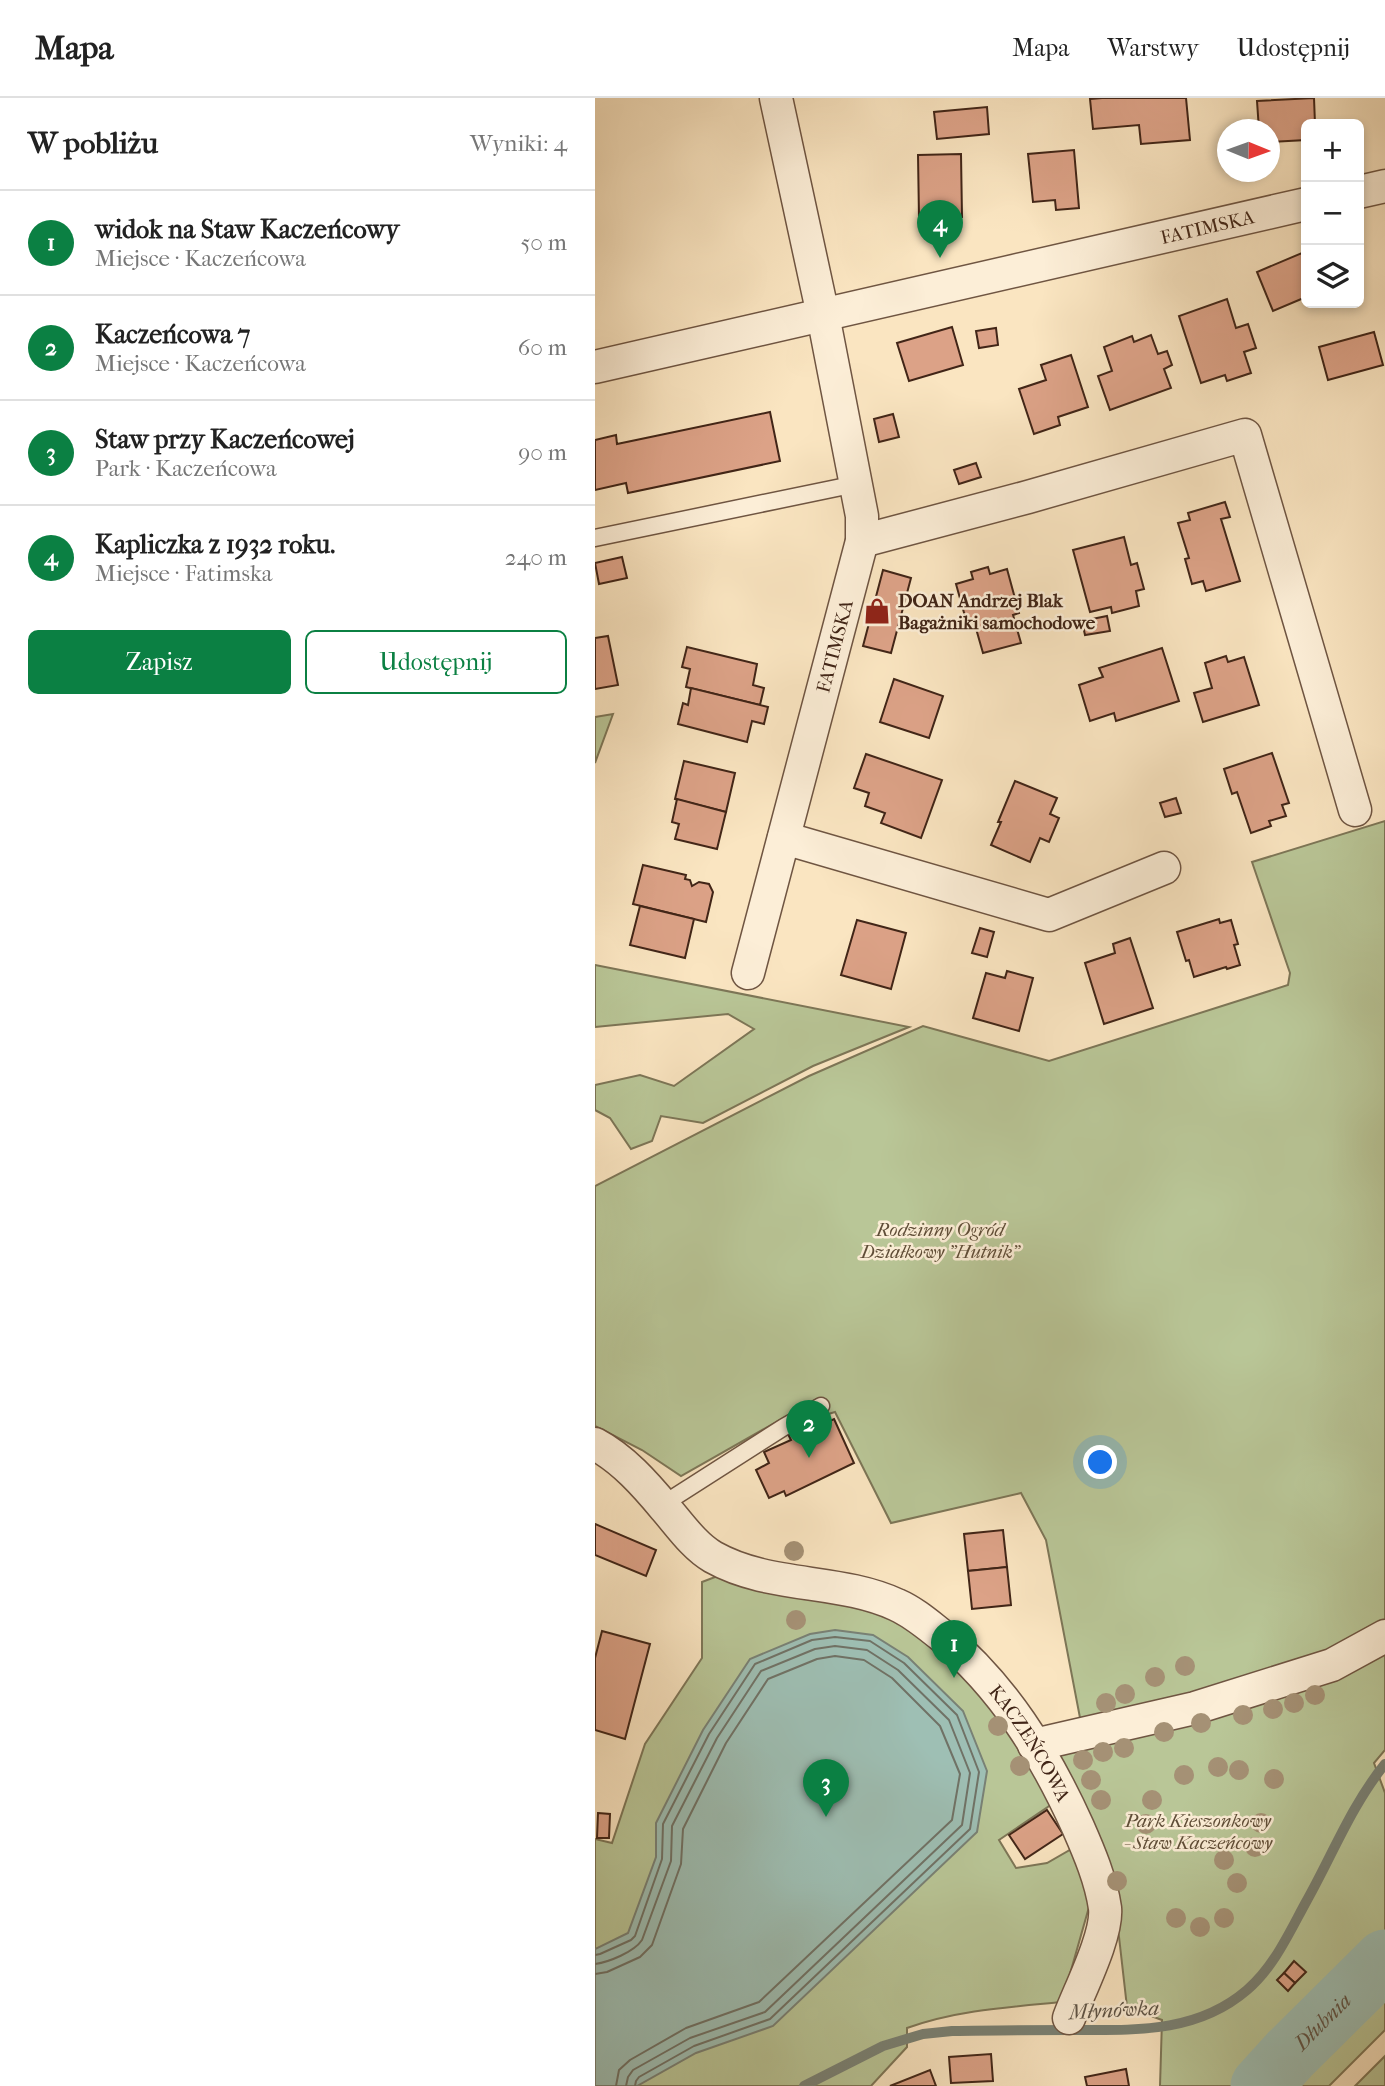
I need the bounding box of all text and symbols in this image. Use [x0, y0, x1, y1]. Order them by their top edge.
text: Mapa [35, 29, 114, 68]
text: Mapa [1012, 34, 1069, 62]
text: Warstwy [1107, 34, 1199, 62]
text: Udostępnij [1237, 34, 1350, 62]
north arrow [1217, 119, 1280, 182]
map controls [1301, 119, 1364, 308]
button: + [1301, 119, 1364, 182]
text: W pobliżu [28, 126, 158, 161]
text: Wyniki: 4 [470, 130, 567, 157]
button: − [1301, 182, 1364, 245]
pin: 4 [917, 200, 963, 258]
street label: FATIMSKA [1158, 206, 1257, 249]
text: widok na Staw Kaczeńcowy [95, 214, 399, 245]
text: 1 [47, 229, 55, 256]
text: 50 m [520, 229, 567, 256]
text: Miejsce · Kaczeńcowa [95, 245, 306, 272]
button: layers [1301, 245, 1364, 308]
text: Kaczeńcowa 7 [95, 319, 250, 350]
text: 2 [45, 334, 57, 361]
text: 60 m [518, 334, 567, 361]
text: Miejsce · Kaczeńcowa [95, 350, 306, 377]
text: Staw przy Kaczeńcowej [95, 424, 355, 455]
text: 3 [46, 439, 56, 466]
text: 90 m [518, 439, 567, 466]
text: Park · Kaczeńcowa [95, 455, 277, 482]
text: Kapliczka z 1932 roku. [95, 529, 335, 560]
text: 4 [44, 544, 58, 571]
text: 240 m [505, 544, 567, 571]
text: Miejsce · Fatimska [95, 560, 272, 587]
place label: DOAN Andrzej Blak Bagażniki samochodowe [898, 590, 1096, 634]
shop icon: DOAN Andrzej Blak Bagażniki samochodowe [862, 596, 892, 626]
street label: FATIMSKA [812, 597, 858, 695]
button: Zapisz [28, 630, 291, 694]
button: Udostępnij [305, 630, 567, 694]
park label: Rodzinny Ogród Działkowy "Hutnik" [859, 1219, 1021, 1263]
pin: 2 [786, 1400, 832, 1458]
your location [1083, 1445, 1117, 1479]
pin: 1 [931, 1620, 977, 1678]
street label: KACZEŃCOWA [984, 1681, 1075, 1806]
pin: 3 [803, 1759, 849, 1817]
park label: Park Kieszonkowy - Staw Kaczeńcowy [1124, 1810, 1273, 1854]
water label: Dłubnia [1288, 1989, 1356, 2056]
water label: Młynówka [1066, 1996, 1160, 2024]

